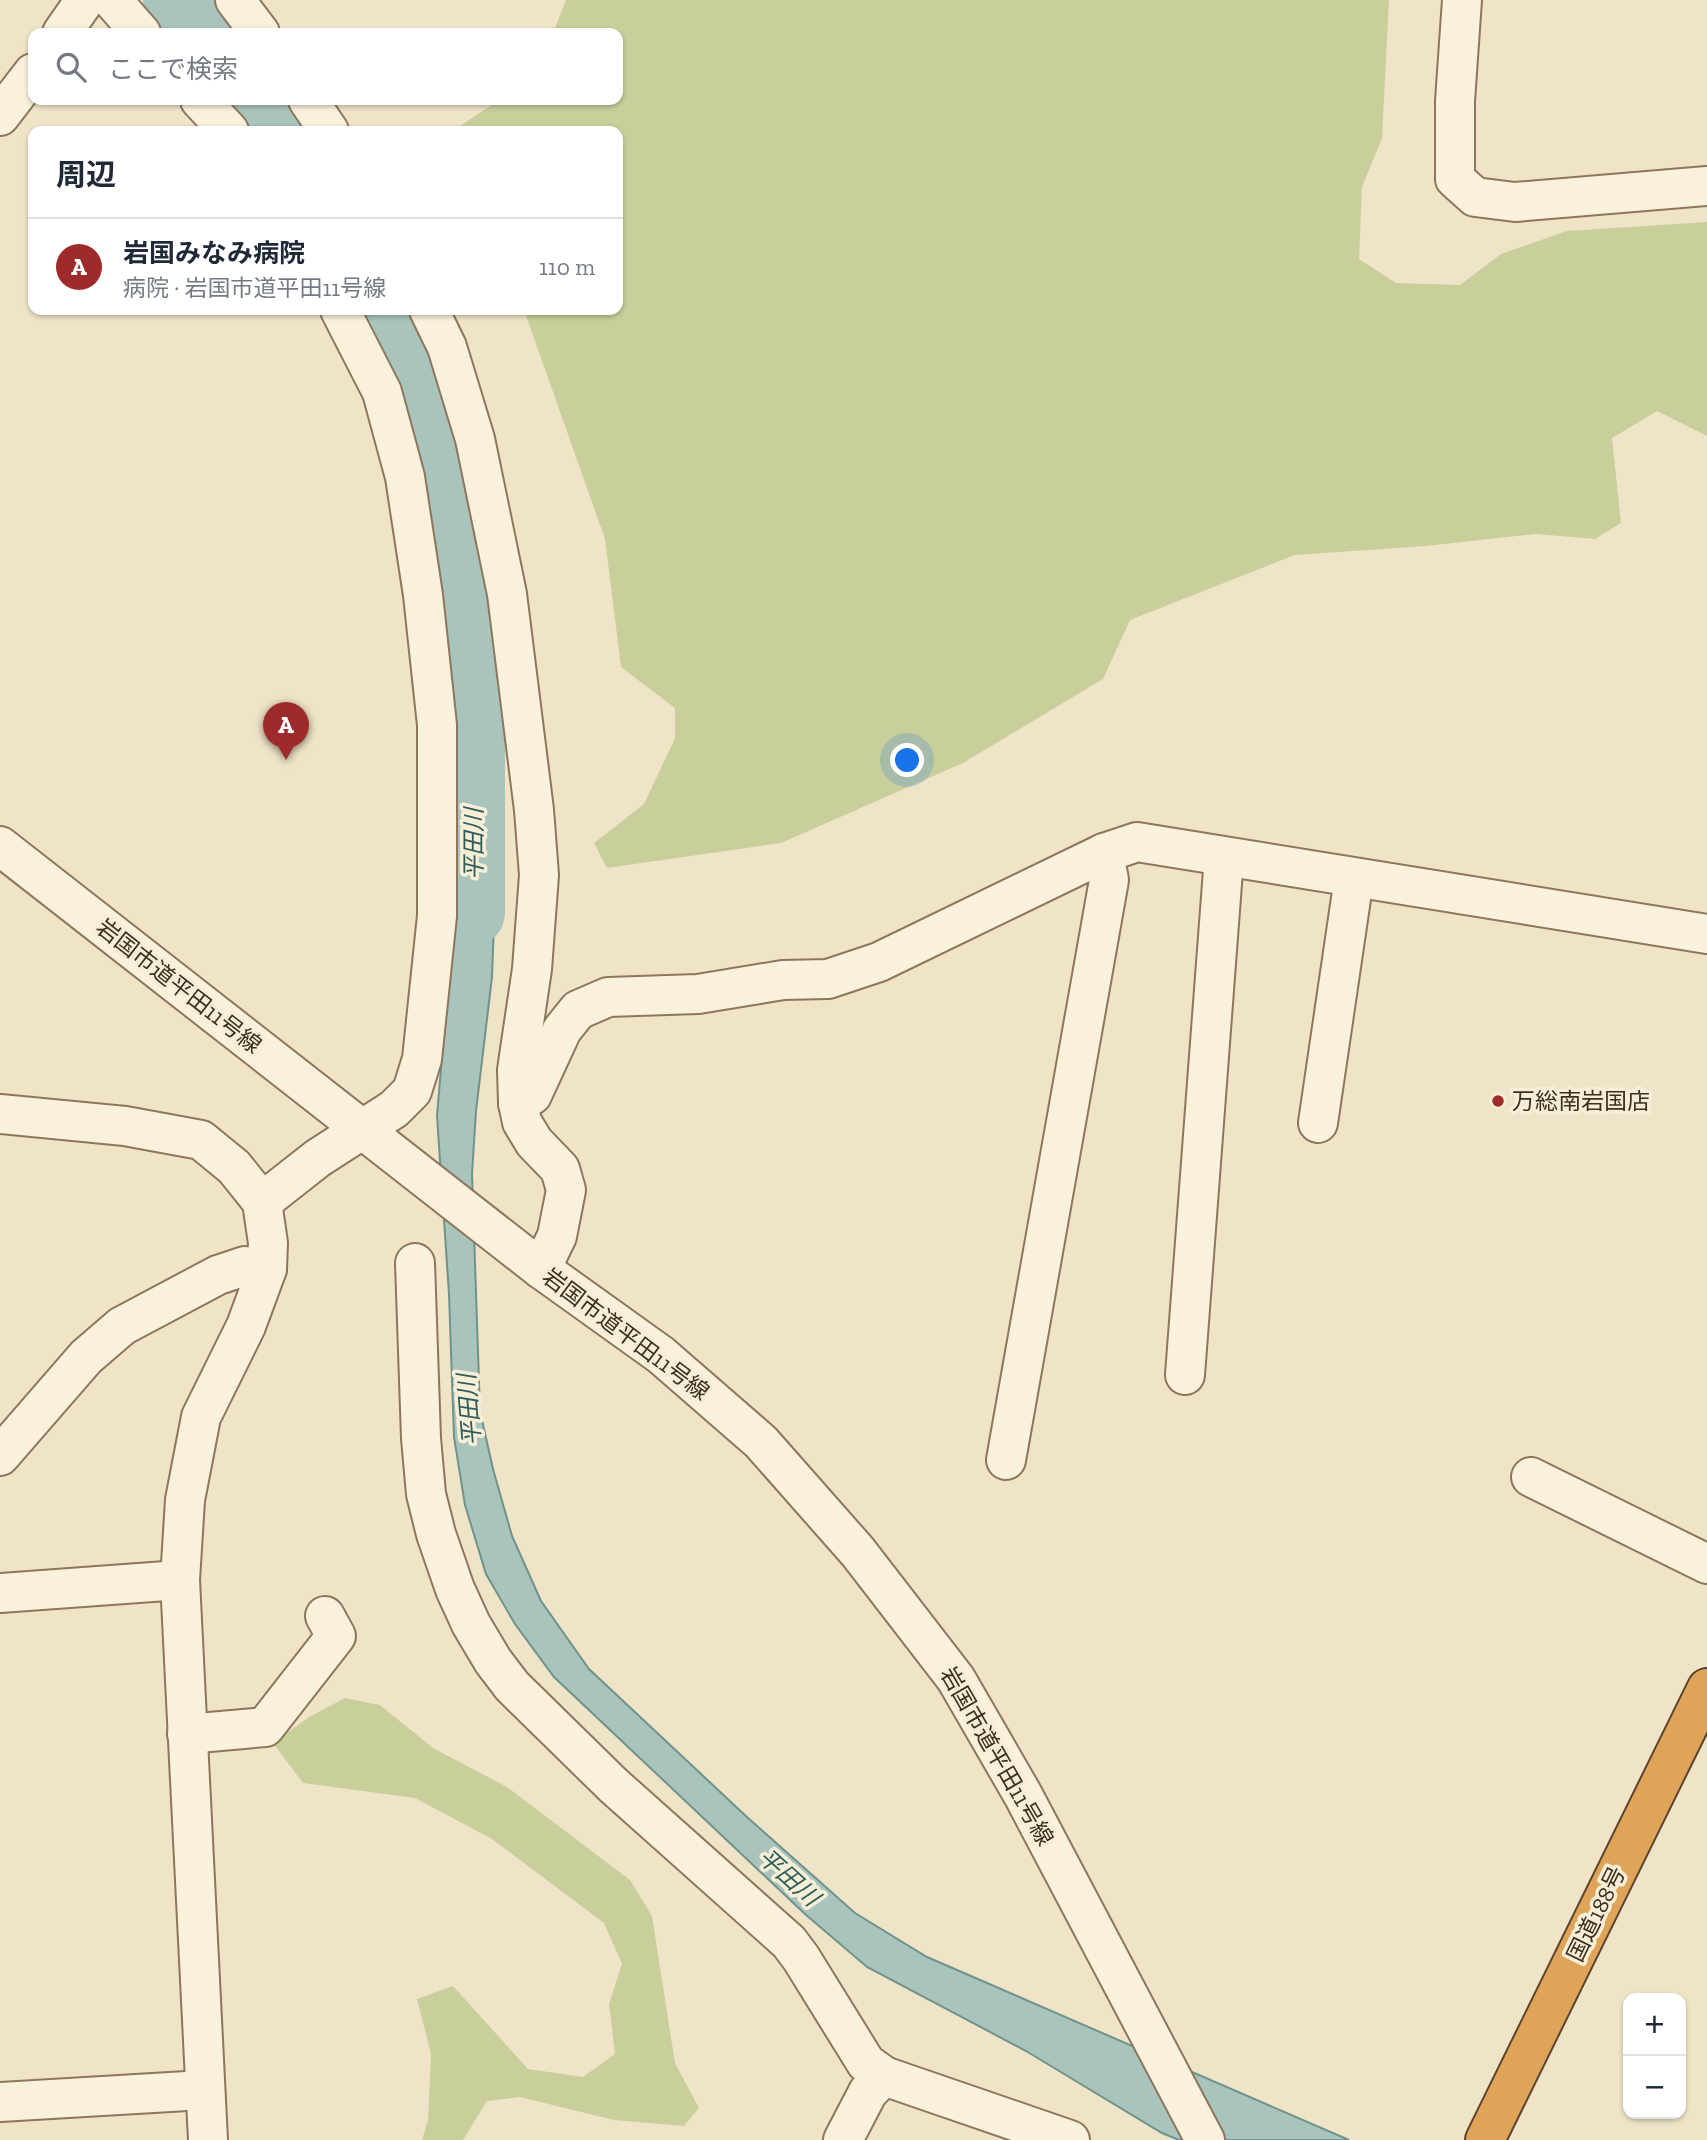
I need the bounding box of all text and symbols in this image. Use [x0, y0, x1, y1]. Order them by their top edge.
search box [28, 28, 623, 105]
icon: search [52, 48, 90, 86]
text: ここで検索 [108, 53, 238, 85]
text: 周辺 [56, 157, 116, 193]
text: 岩国みなみ病院 [123, 237, 305, 269]
text: A [71, 253, 87, 281]
text: 110 m [539, 253, 595, 281]
text: 病院 · 岩国市道平田11号線 [123, 274, 386, 302]
pin: A [263, 702, 309, 760]
your location [890, 743, 924, 777]
water label: 平田川 [459, 805, 488, 880]
street label: 岩国市道平田11号線 [91, 913, 267, 1059]
place label: 万総南岩国店 [1512, 1087, 1650, 1115]
marker: 万総南岩国店 [1490, 1093, 1506, 1109]
street label: 岩国市道平田11号線 [537, 1262, 715, 1406]
water label: 平田川 [451, 1370, 487, 1447]
street label: 岩国市道平田11号線 [934, 1662, 1060, 1850]
water label: 平田川 [753, 1842, 828, 1914]
street label: 国道188号 [1561, 1862, 1631, 1966]
map controls [1623, 1993, 1686, 2119]
button: + [1623, 1993, 1686, 2056]
button: − [1623, 2056, 1686, 2119]

